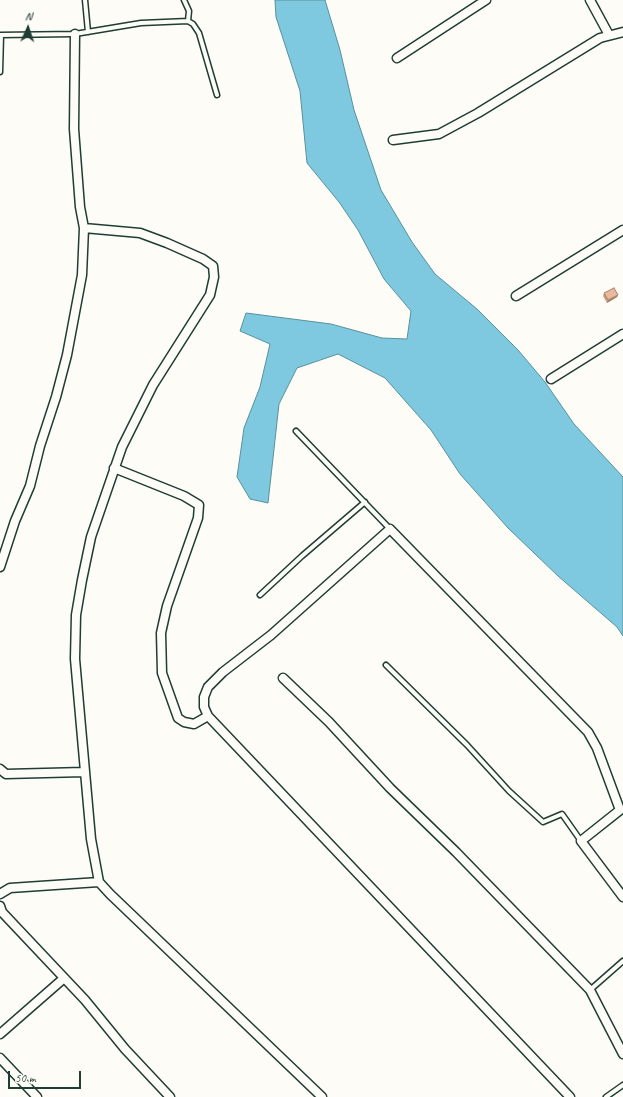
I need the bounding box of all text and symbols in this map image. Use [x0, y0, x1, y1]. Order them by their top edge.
north arrow [8, 8, 48, 48]
text: N [25, 9, 32, 23]
scale bar [10, 1063, 83, 1089]
text: 50 m [15, 1070, 35, 1086]

